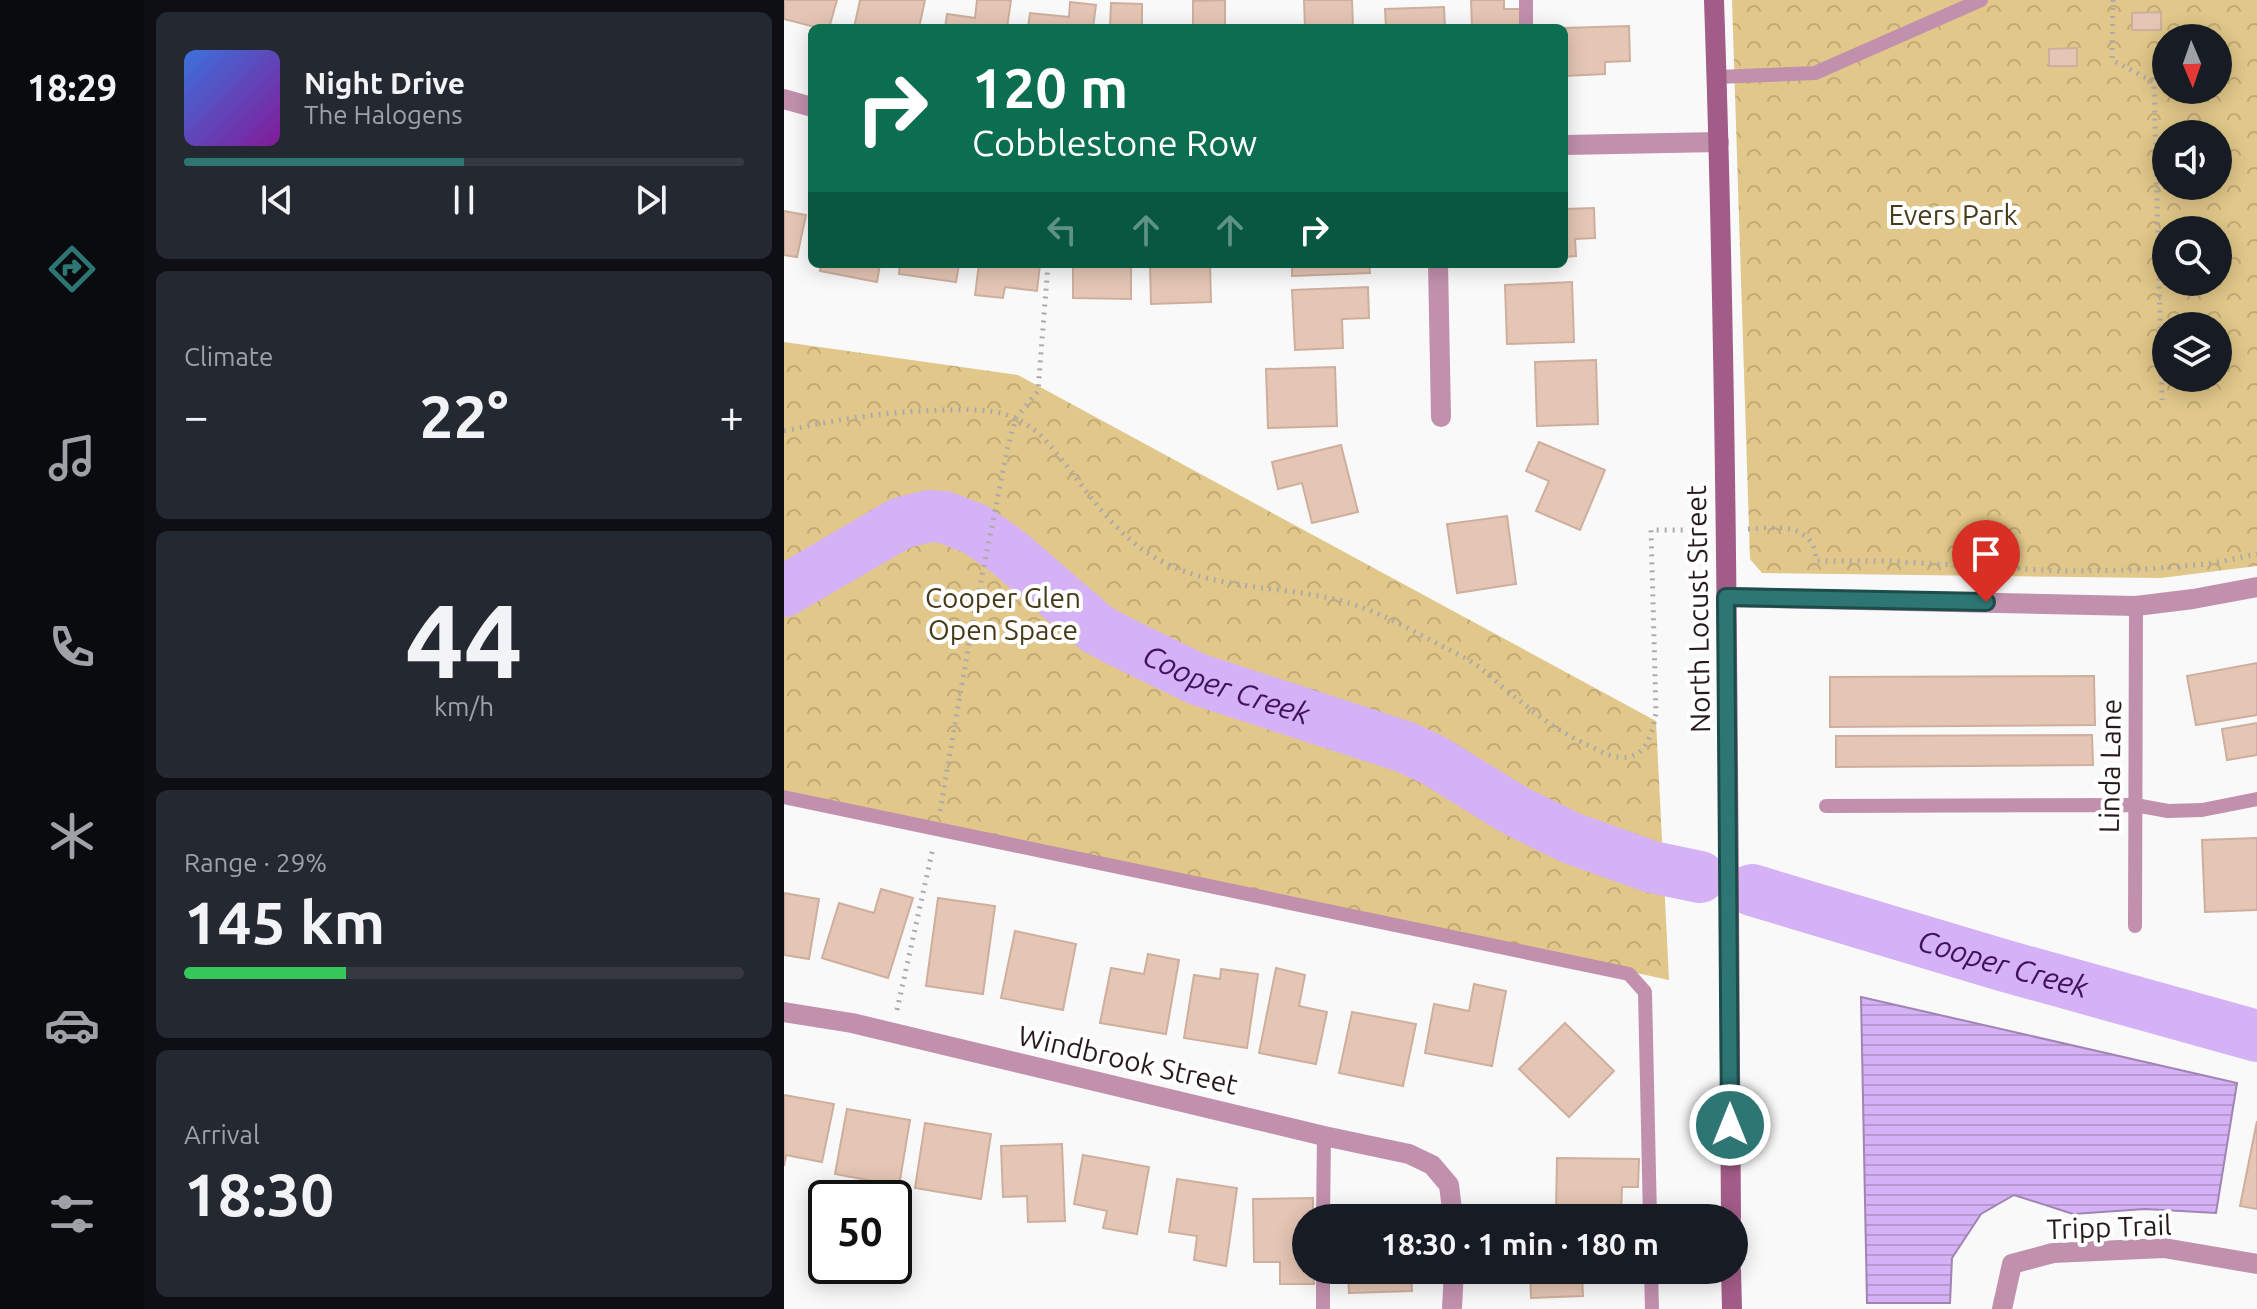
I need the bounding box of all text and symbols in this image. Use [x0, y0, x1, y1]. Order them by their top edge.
north arrow [2152, 24, 2232, 104]
map controls [2152, 24, 2232, 392]
icon: right [840, 56, 944, 160]
text: 120 m [972, 56, 1128, 119]
text: Night Drive [304, 66, 465, 100]
text: 18:29 [27, 67, 117, 108]
text: The Halogens [304, 100, 463, 129]
button: sound [2152, 120, 2232, 200]
text: Cobblestone Row [972, 122, 1257, 163]
icon: previous [255, 178, 299, 222]
icon: pause [442, 178, 486, 222]
icon: next [629, 178, 673, 222]
park label: Evers Park [1888, 199, 2018, 230]
icon: left [1040, 208, 1084, 252]
icon: ahead [1124, 208, 1168, 252]
icon: ahead [1208, 208, 1252, 252]
icon: right [1292, 208, 1336, 252]
button: search [2152, 216, 2232, 296]
icon: directions [44, 241, 100, 297]
button: layers [2152, 312, 2232, 392]
text: Climate [184, 342, 273, 371]
text: 22° [420, 382, 508, 449]
text: − [184, 391, 209, 440]
text: + [719, 391, 744, 440]
icon: music [44, 430, 100, 486]
street label: North Locust Street [1680, 485, 1715, 733]
pin [1952, 520, 2020, 602]
icon: arrive [1964, 532, 2008, 576]
text: 44 [405, 581, 523, 698]
park label: Cooper Glen Open Space [925, 582, 1081, 645]
icon: phone [44, 619, 100, 675]
water label: Cooper Creek [1138, 637, 1315, 731]
text: km/h [434, 692, 494, 721]
street label: Linda Lane [2093, 699, 2126, 833]
icon: climate [44, 808, 100, 864]
text: Range · 29% [184, 848, 327, 877]
text: 145 km [184, 888, 385, 955]
water label: Cooper Creek [1914, 923, 2093, 1004]
icon: car [44, 997, 100, 1053]
street label: Windbrook Street [1015, 1019, 1241, 1100]
position arrow [1688, 1083, 1772, 1167]
text: Arrival [184, 1120, 260, 1149]
text: 18:30 [184, 1160, 334, 1227]
speed limit sign: 50 [808, 1180, 912, 1284]
icon: filters [44, 1186, 100, 1242]
street label: Tripp Trail [2046, 1209, 2172, 1244]
text: 18:30 · 1 min · 180 m [1381, 1227, 1659, 1261]

